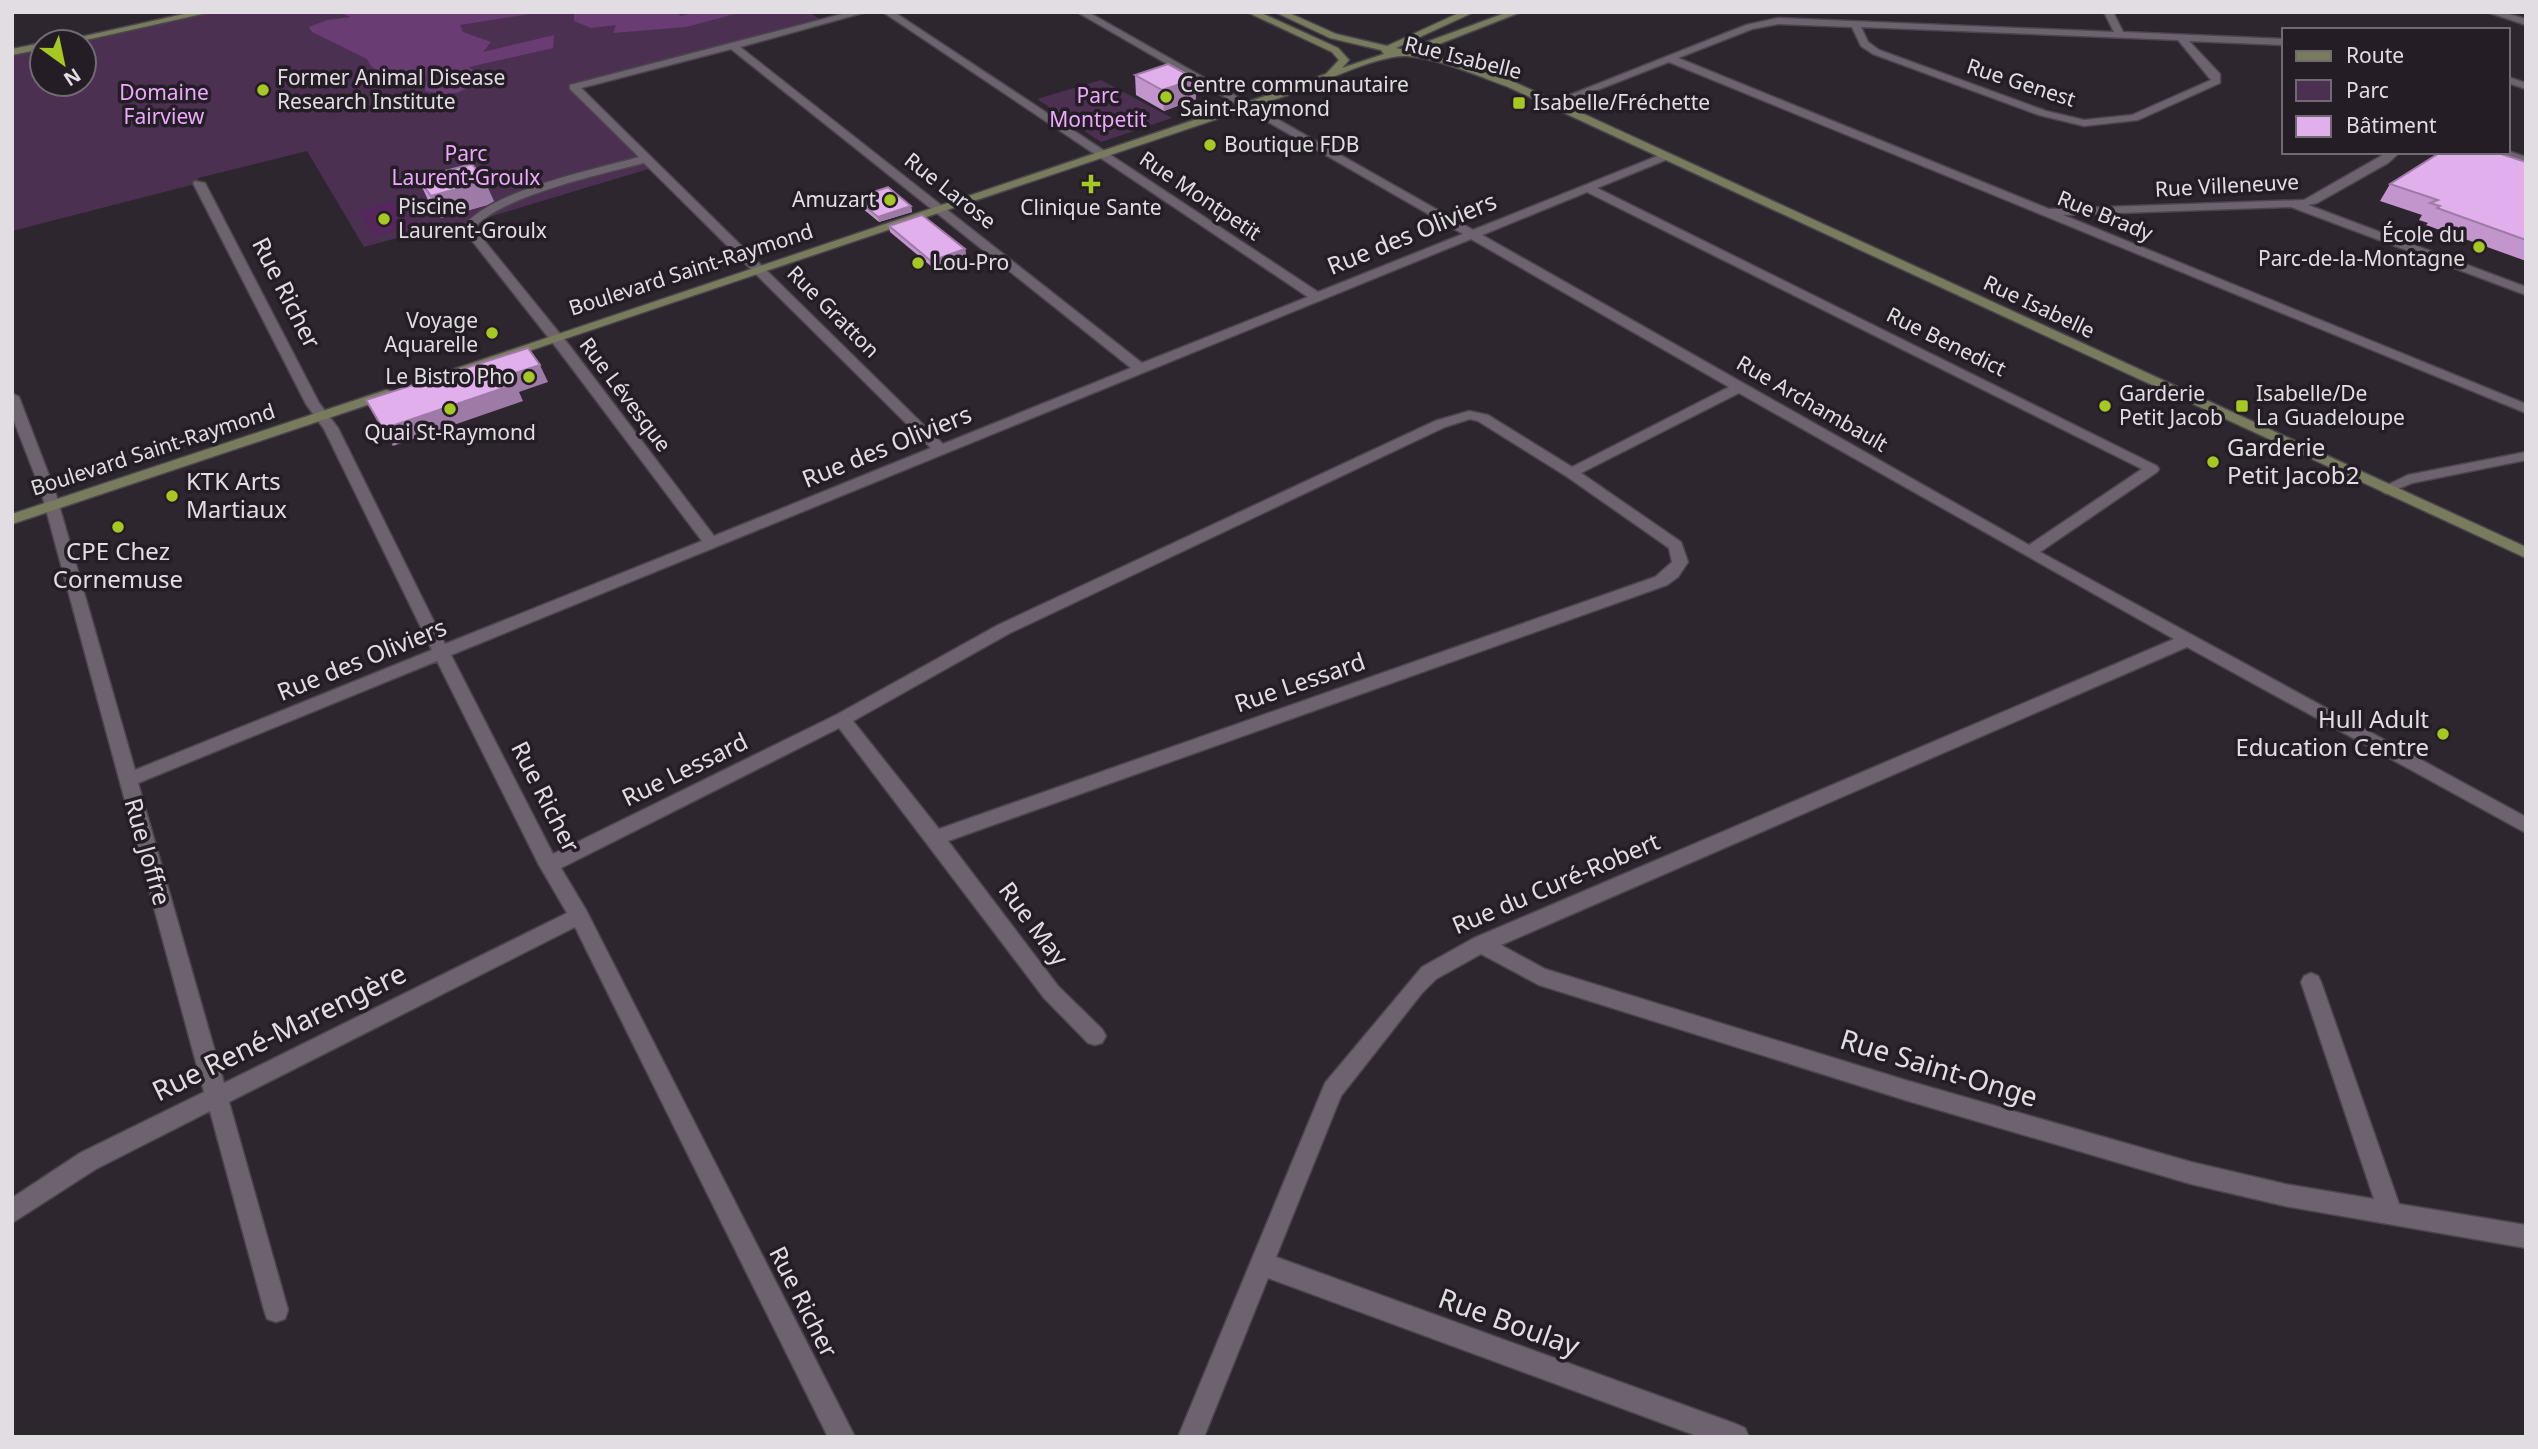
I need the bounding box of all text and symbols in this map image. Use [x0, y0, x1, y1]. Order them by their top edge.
north arrow [28, 28, 98, 98]
legend [2282, 28, 2510, 154]
street label: Rue Isabelle [1402, 29, 1525, 85]
text: Route [2346, 41, 2404, 69]
street label: Rue Genest [1963, 51, 2080, 113]
text: N [59, 62, 86, 92]
place label: Former Animal Disease Research Institute [277, 63, 505, 115]
place label: Centre communautaire Saint-Raymond [1180, 70, 1409, 122]
text: Parc [2346, 76, 2389, 104]
park label: Domaine Fairview [119, 78, 209, 130]
park label: Parc Montpetit [1049, 81, 1147, 133]
marker: Former Animal Disease Research Institute [255, 82, 271, 98]
place label: Isabelle/Fréchette [1533, 88, 1710, 116]
marker: Centre communautaire Saint-Raymond [1158, 89, 1174, 105]
marker: Isabelle/Fréchette [1511, 95, 1527, 111]
text: Bâtiment [2346, 111, 2437, 139]
place label: Boutique FDB [1224, 130, 1359, 158]
marker: Boutique FDB [1202, 137, 1218, 153]
park label: Parc Laurent-Groulx [392, 139, 540, 191]
street label: Rue Montpetit [1134, 144, 1267, 246]
street label: Rue Larose [899, 146, 1002, 235]
street label: Rue Villeneuve [2154, 167, 2300, 203]
marker: Clinique Sante [1083, 176, 1099, 192]
street label: Rue Brady [2053, 183, 2158, 247]
street label: Rue des Oliviers [1322, 184, 1501, 282]
place label: Amuzart [792, 185, 876, 213]
place label: Piscine Laurent-Groulx [398, 192, 547, 244]
marker: Amuzart [882, 192, 898, 208]
place label: Clinique Sante [1020, 193, 1162, 221]
marker: Piscine Laurent-Groulx [376, 211, 392, 227]
street label: Boulevard Saint-Raymond [565, 216, 816, 322]
place label: École du Parc-de-la-Montagne [2258, 220, 2465, 272]
street label: Rue Richer [245, 231, 329, 354]
marker: École du Parc-de-la-Montagne [2471, 239, 2487, 255]
place label: Lou-Pro [932, 248, 1009, 276]
marker: Lou-Pro [910, 255, 926, 271]
street label: Rue Gratton [782, 259, 886, 363]
street label: Rue Isabelle [1979, 268, 2100, 344]
street label: Rue Benedict [1882, 300, 2011, 382]
place label: Voyage Aquarelle [384, 306, 478, 358]
marker: Voyage Aquarelle [484, 325, 500, 341]
street label: Rue Lévesque [574, 332, 678, 457]
street label: Rue Archambault [1732, 348, 1894, 458]
place label: Le Bistro Pho [385, 362, 515, 390]
marker: Le Bistro Pho [521, 369, 537, 385]
place label: Garderie Petit Jacob [2119, 379, 2223, 431]
place label: Isabelle/De La Guadeloupe [2256, 379, 2405, 431]
street label: Boulevard Saint-Raymond [27, 396, 278, 502]
street label: Rue des Oliviers [797, 397, 976, 495]
marker: Garderie Petit Jacob [2097, 398, 2113, 414]
marker: Isabelle/De La Guadeloupe [2234, 398, 2250, 414]
marker: Quai St-Raymond [442, 401, 458, 417]
place label: Quai St-Raymond [364, 418, 536, 446]
place label: Garderie Petit Jacob2 [2227, 430, 2359, 491]
marker: Garderie Petit Jacob2 [2205, 454, 2221, 470]
place label: KTK Arts Martiaux [186, 464, 287, 525]
marker: KTK Arts Martiaux [164, 488, 180, 504]
marker: CPE Chez Cornemuse [110, 519, 126, 535]
place label: CPE Chez Cornemuse [53, 534, 183, 595]
street label: Rue des Oliviers [272, 610, 451, 708]
street label: Rue Lessard [1230, 644, 1369, 719]
place label: Hull Adult Education Centre [2235, 702, 2429, 763]
street label: Rue Lessard [616, 724, 753, 813]
marker: Hull Adult Education Centre [2435, 726, 2451, 742]
street label: Rue Richer [504, 735, 588, 858]
street label: Rue Joffre [117, 794, 179, 909]
street label: Rue du Curé-Robert [1447, 824, 1665, 941]
street label: Rue May [992, 874, 1077, 972]
street label: Rue René-Marengère [145, 953, 412, 1109]
street label: Rue Saint-Onge [1836, 1019, 2043, 1115]
street label: Rue Richer [762, 1240, 846, 1363]
street label: Rue Boulay [1434, 1278, 1586, 1364]

